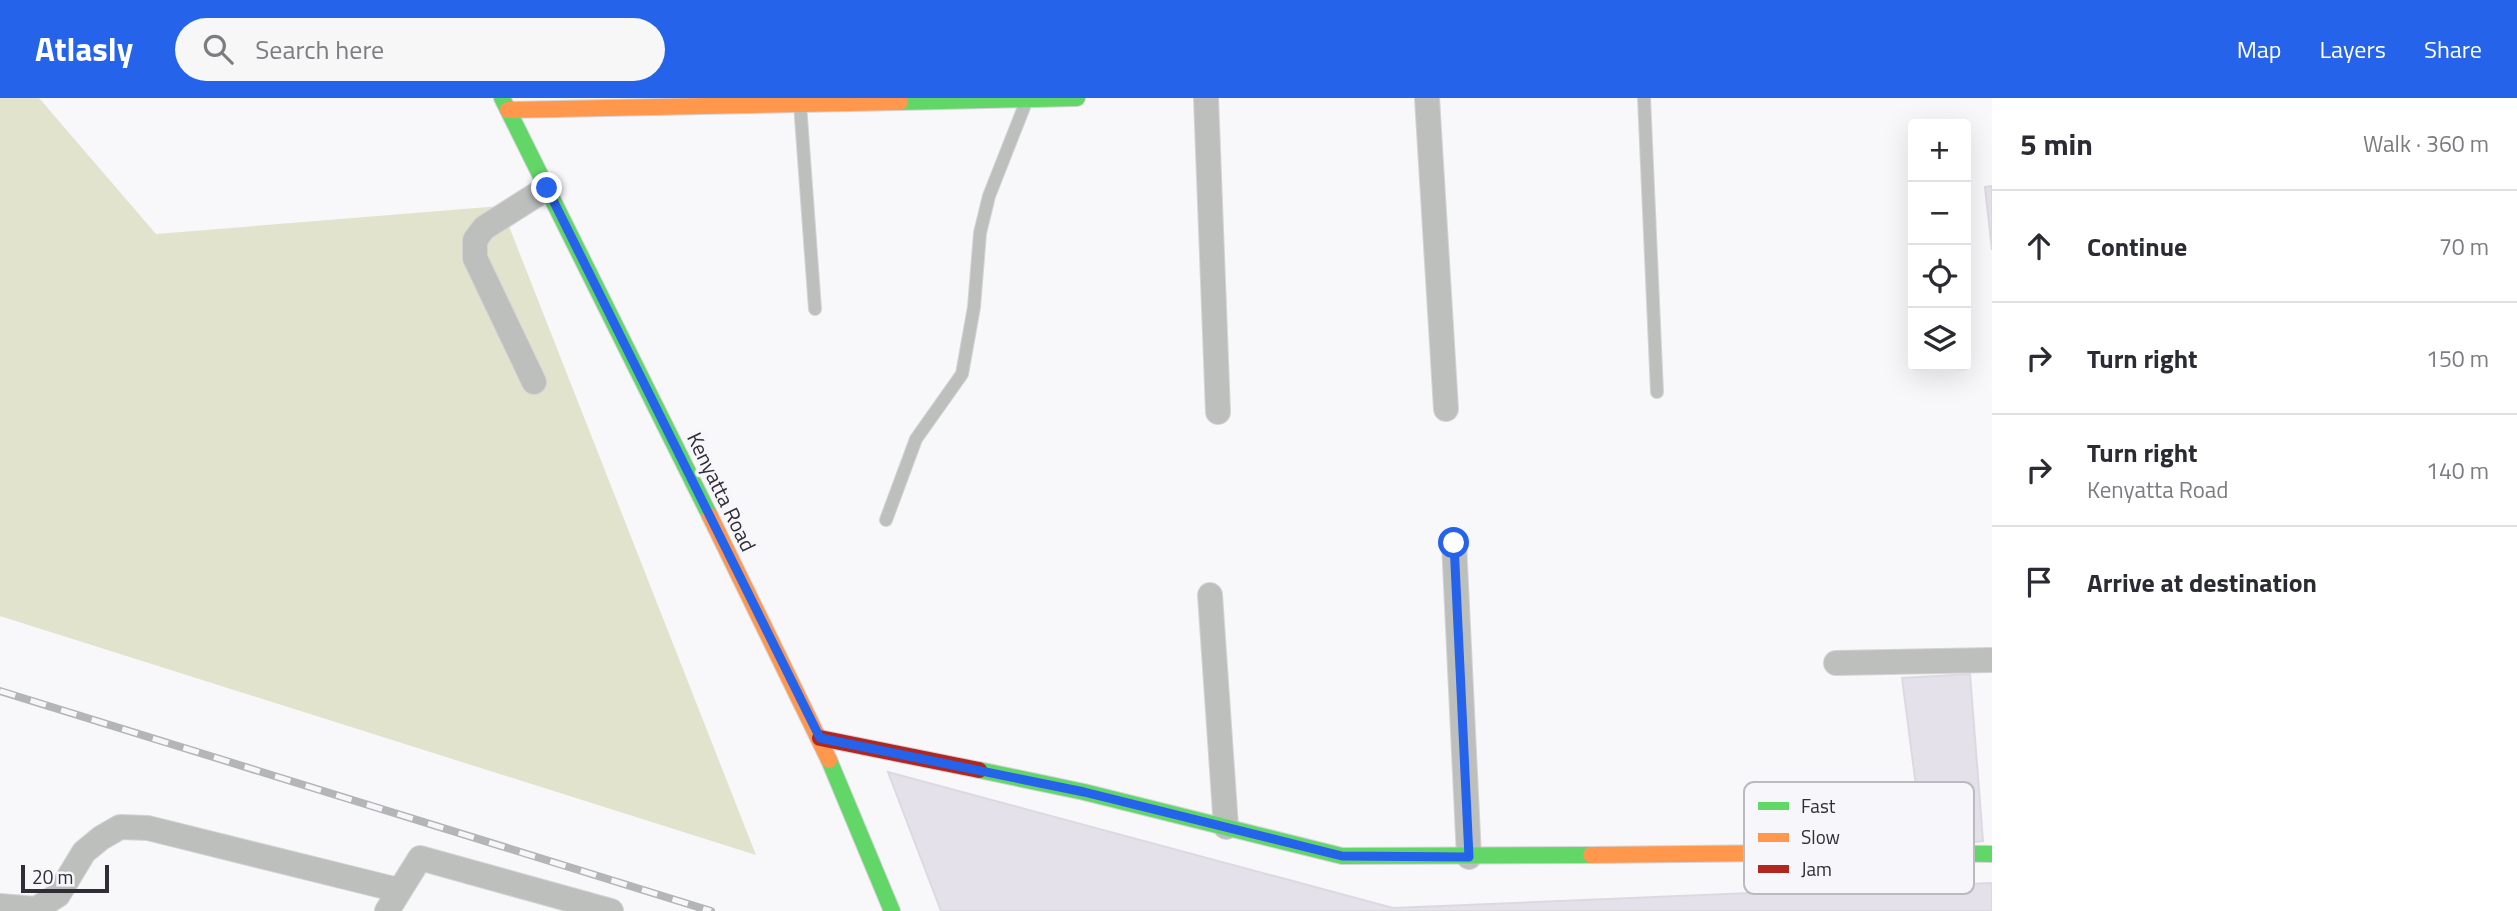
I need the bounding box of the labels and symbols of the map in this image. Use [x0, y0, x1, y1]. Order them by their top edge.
route end [531, 172, 562, 203]
street label: Kenyatta Road [679, 426, 765, 557]
route start [1438, 527, 1469, 558]
legend [1744, 782, 1974, 894]
text: Fast [1801, 791, 1836, 820]
text: Slow [1801, 822, 1840, 851]
text: Jam [1801, 854, 1832, 883]
scale bar [21, 862, 108, 894]

